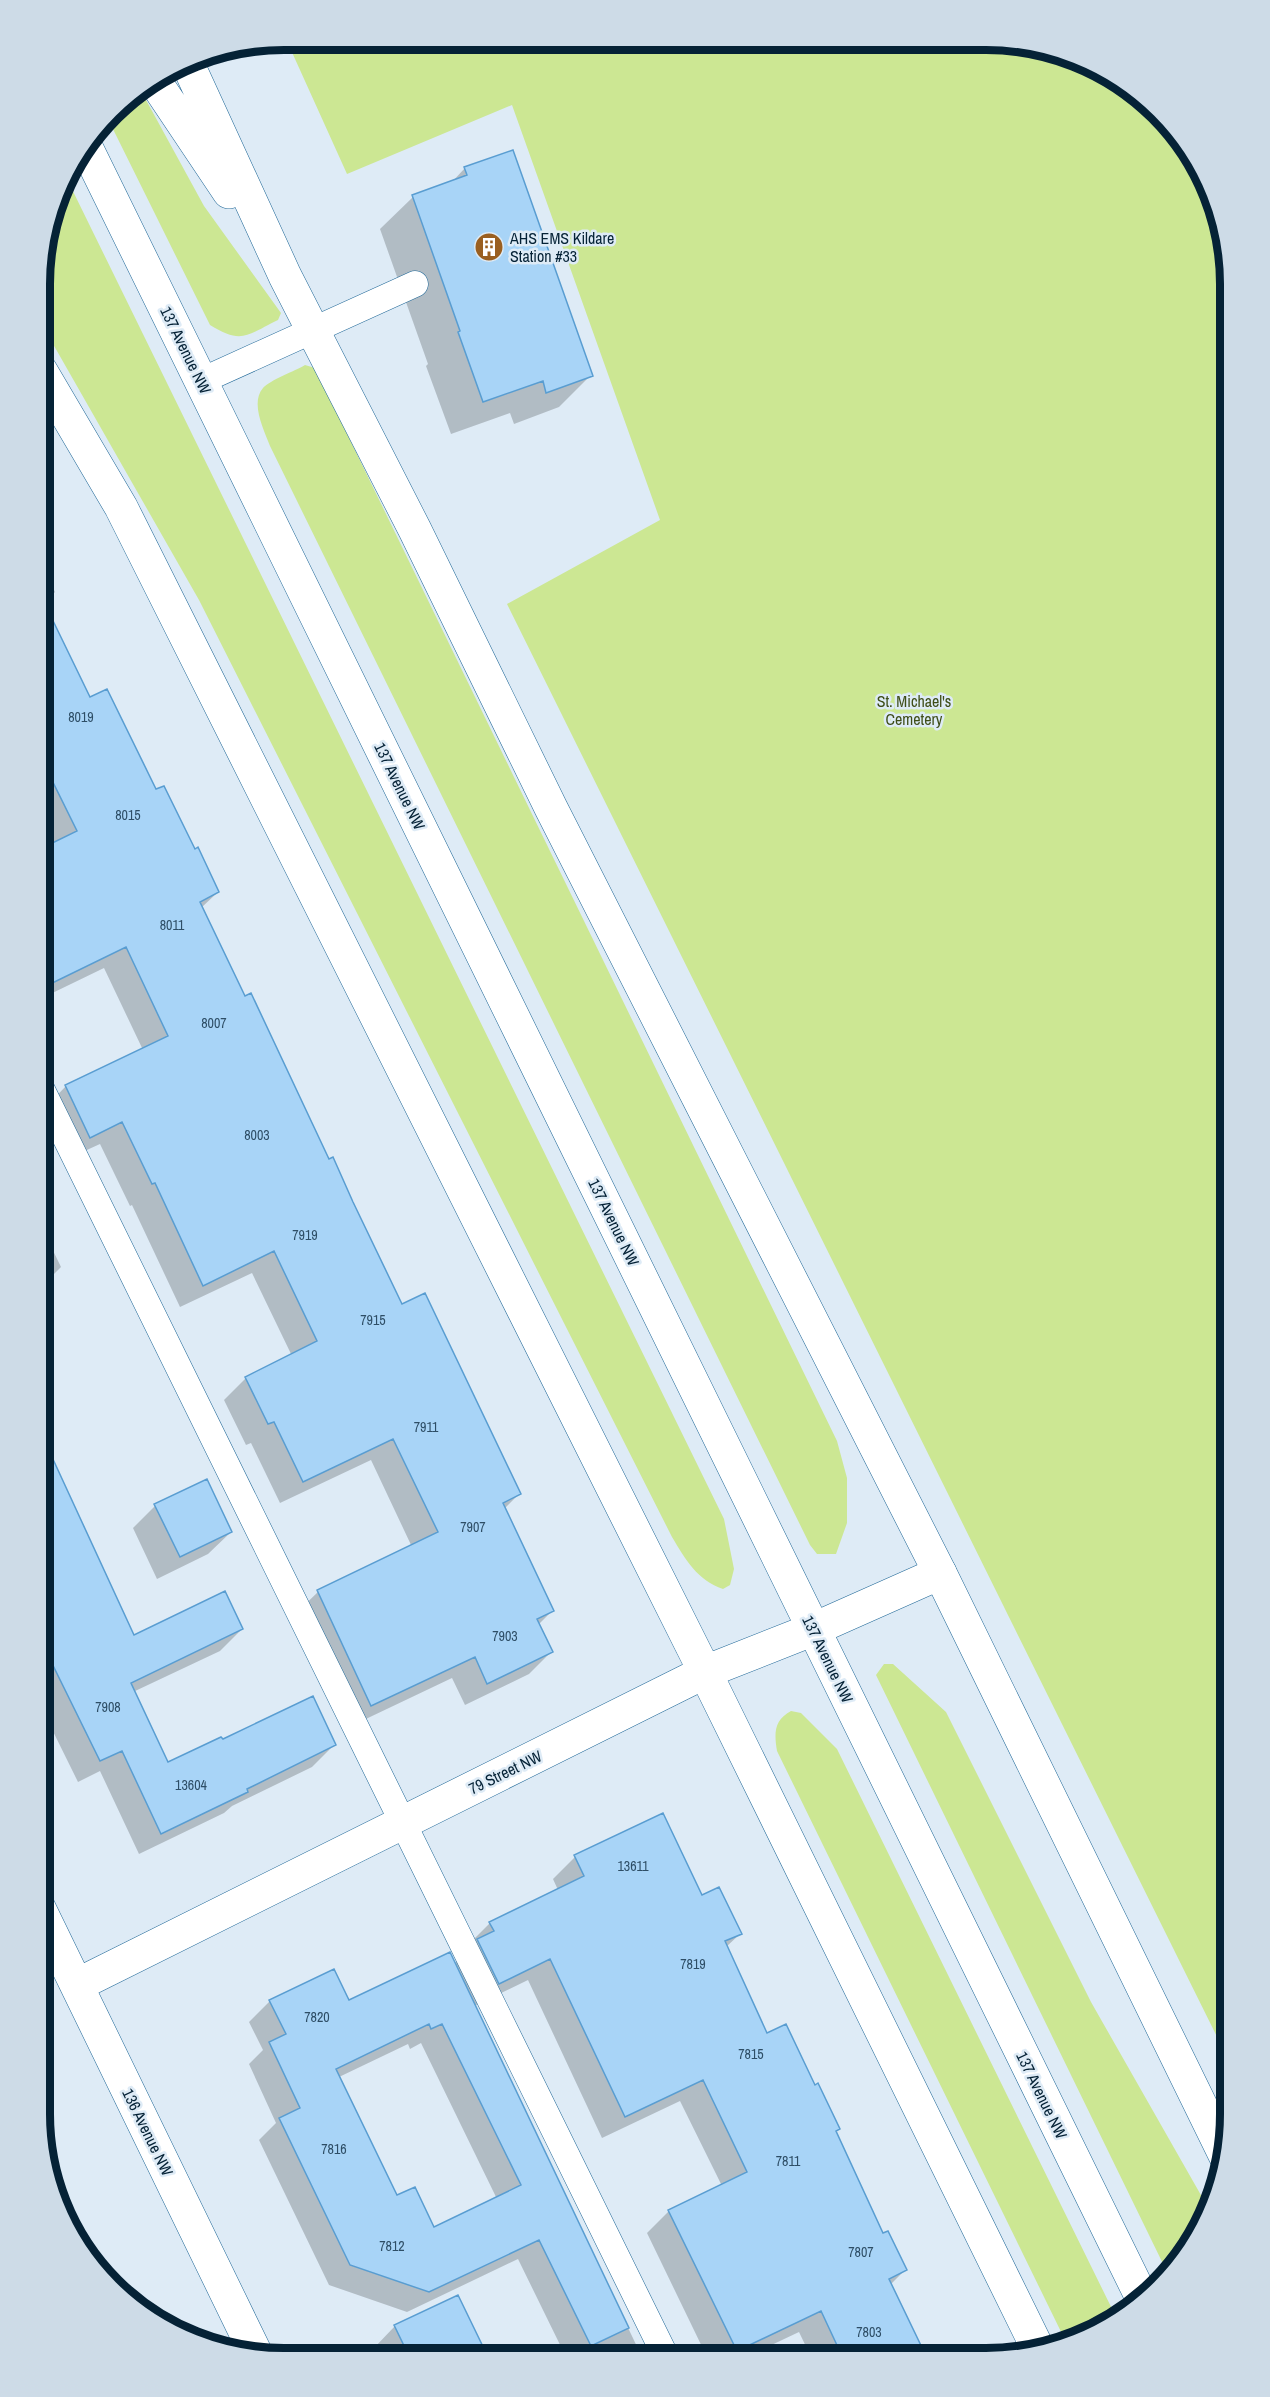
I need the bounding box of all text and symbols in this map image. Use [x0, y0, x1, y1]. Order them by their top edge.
place label: AHS EMS Kildare Station #33 [509, 227, 614, 267]
building icon: AHS EMS Kildare Station #33 [473, 231, 505, 263]
street label: 137 Avenue NW [155, 303, 217, 398]
park label: St. Michael's Cemetery [877, 690, 951, 730]
house number: 8019 [68, 708, 94, 726]
street label: 137 Avenue NW [369, 739, 431, 834]
house number: 8015 [115, 806, 141, 824]
house number: 8011 [160, 916, 185, 934]
house number: 8007 [201, 1014, 227, 1032]
house number: 8003 [244, 1126, 270, 1144]
street label: 137 Avenue NW [583, 1175, 645, 1270]
house number: 7919 [292, 1226, 318, 1244]
house number: 7915 [360, 1311, 386, 1329]
house number: 7911 [414, 1418, 439, 1436]
house number: 7907 [460, 1518, 486, 1536]
street label: 137 Avenue NW [797, 1612, 859, 1707]
house number: 7903 [492, 1627, 518, 1645]
house number: 7908 [95, 1698, 121, 1716]
street label: 79 Street NW [465, 1745, 546, 1799]
house number: 13604 [175, 1776, 208, 1794]
house number: 13611 [617, 1857, 649, 1875]
house number: 7819 [680, 1955, 706, 1973]
house number: 7820 [304, 2008, 330, 2026]
house number: 7815 [738, 2045, 764, 2063]
street label: 137 Avenue NW [1011, 2048, 1073, 2143]
street label: 136 Avenue NW [117, 2085, 179, 2180]
house number: 7816 [321, 2140, 347, 2158]
house number: 7811 [776, 2152, 801, 2170]
house number: 7812 [379, 2237, 405, 2255]
house number: 7807 [848, 2243, 874, 2261]
house number: 7803 [856, 2323, 882, 2341]

